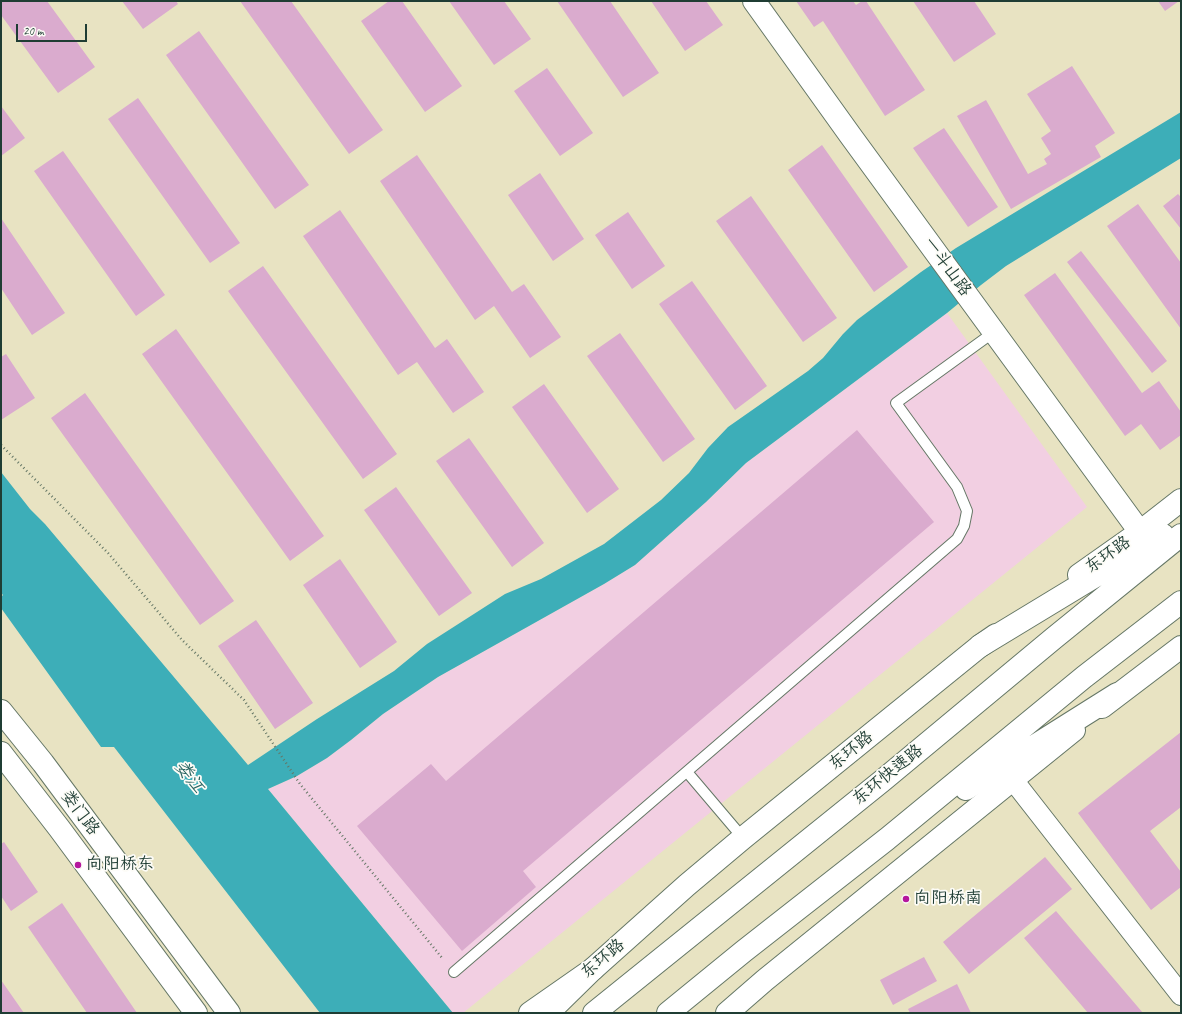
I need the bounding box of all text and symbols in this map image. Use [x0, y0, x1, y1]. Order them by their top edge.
scale bar [18, 16, 89, 42]
text: 20 m [23, 23, 43, 39]
street label: 一斗山路 [919, 233, 975, 301]
street label: 东环路 [1081, 532, 1135, 578]
street label: 东环路 [825, 727, 877, 775]
street label: 东环快速路 [849, 740, 927, 810]
water label: 娄江 [169, 756, 209, 798]
street label: 娄门路 [57, 786, 103, 840]
place label: 向阳桥东 [86, 855, 154, 875]
marker: 向阳桥东 [73, 860, 83, 870]
place label: 向阳桥南 [914, 889, 982, 909]
marker: 向阳桥南 [901, 894, 911, 904]
street label: 东环路 [577, 935, 629, 983]

